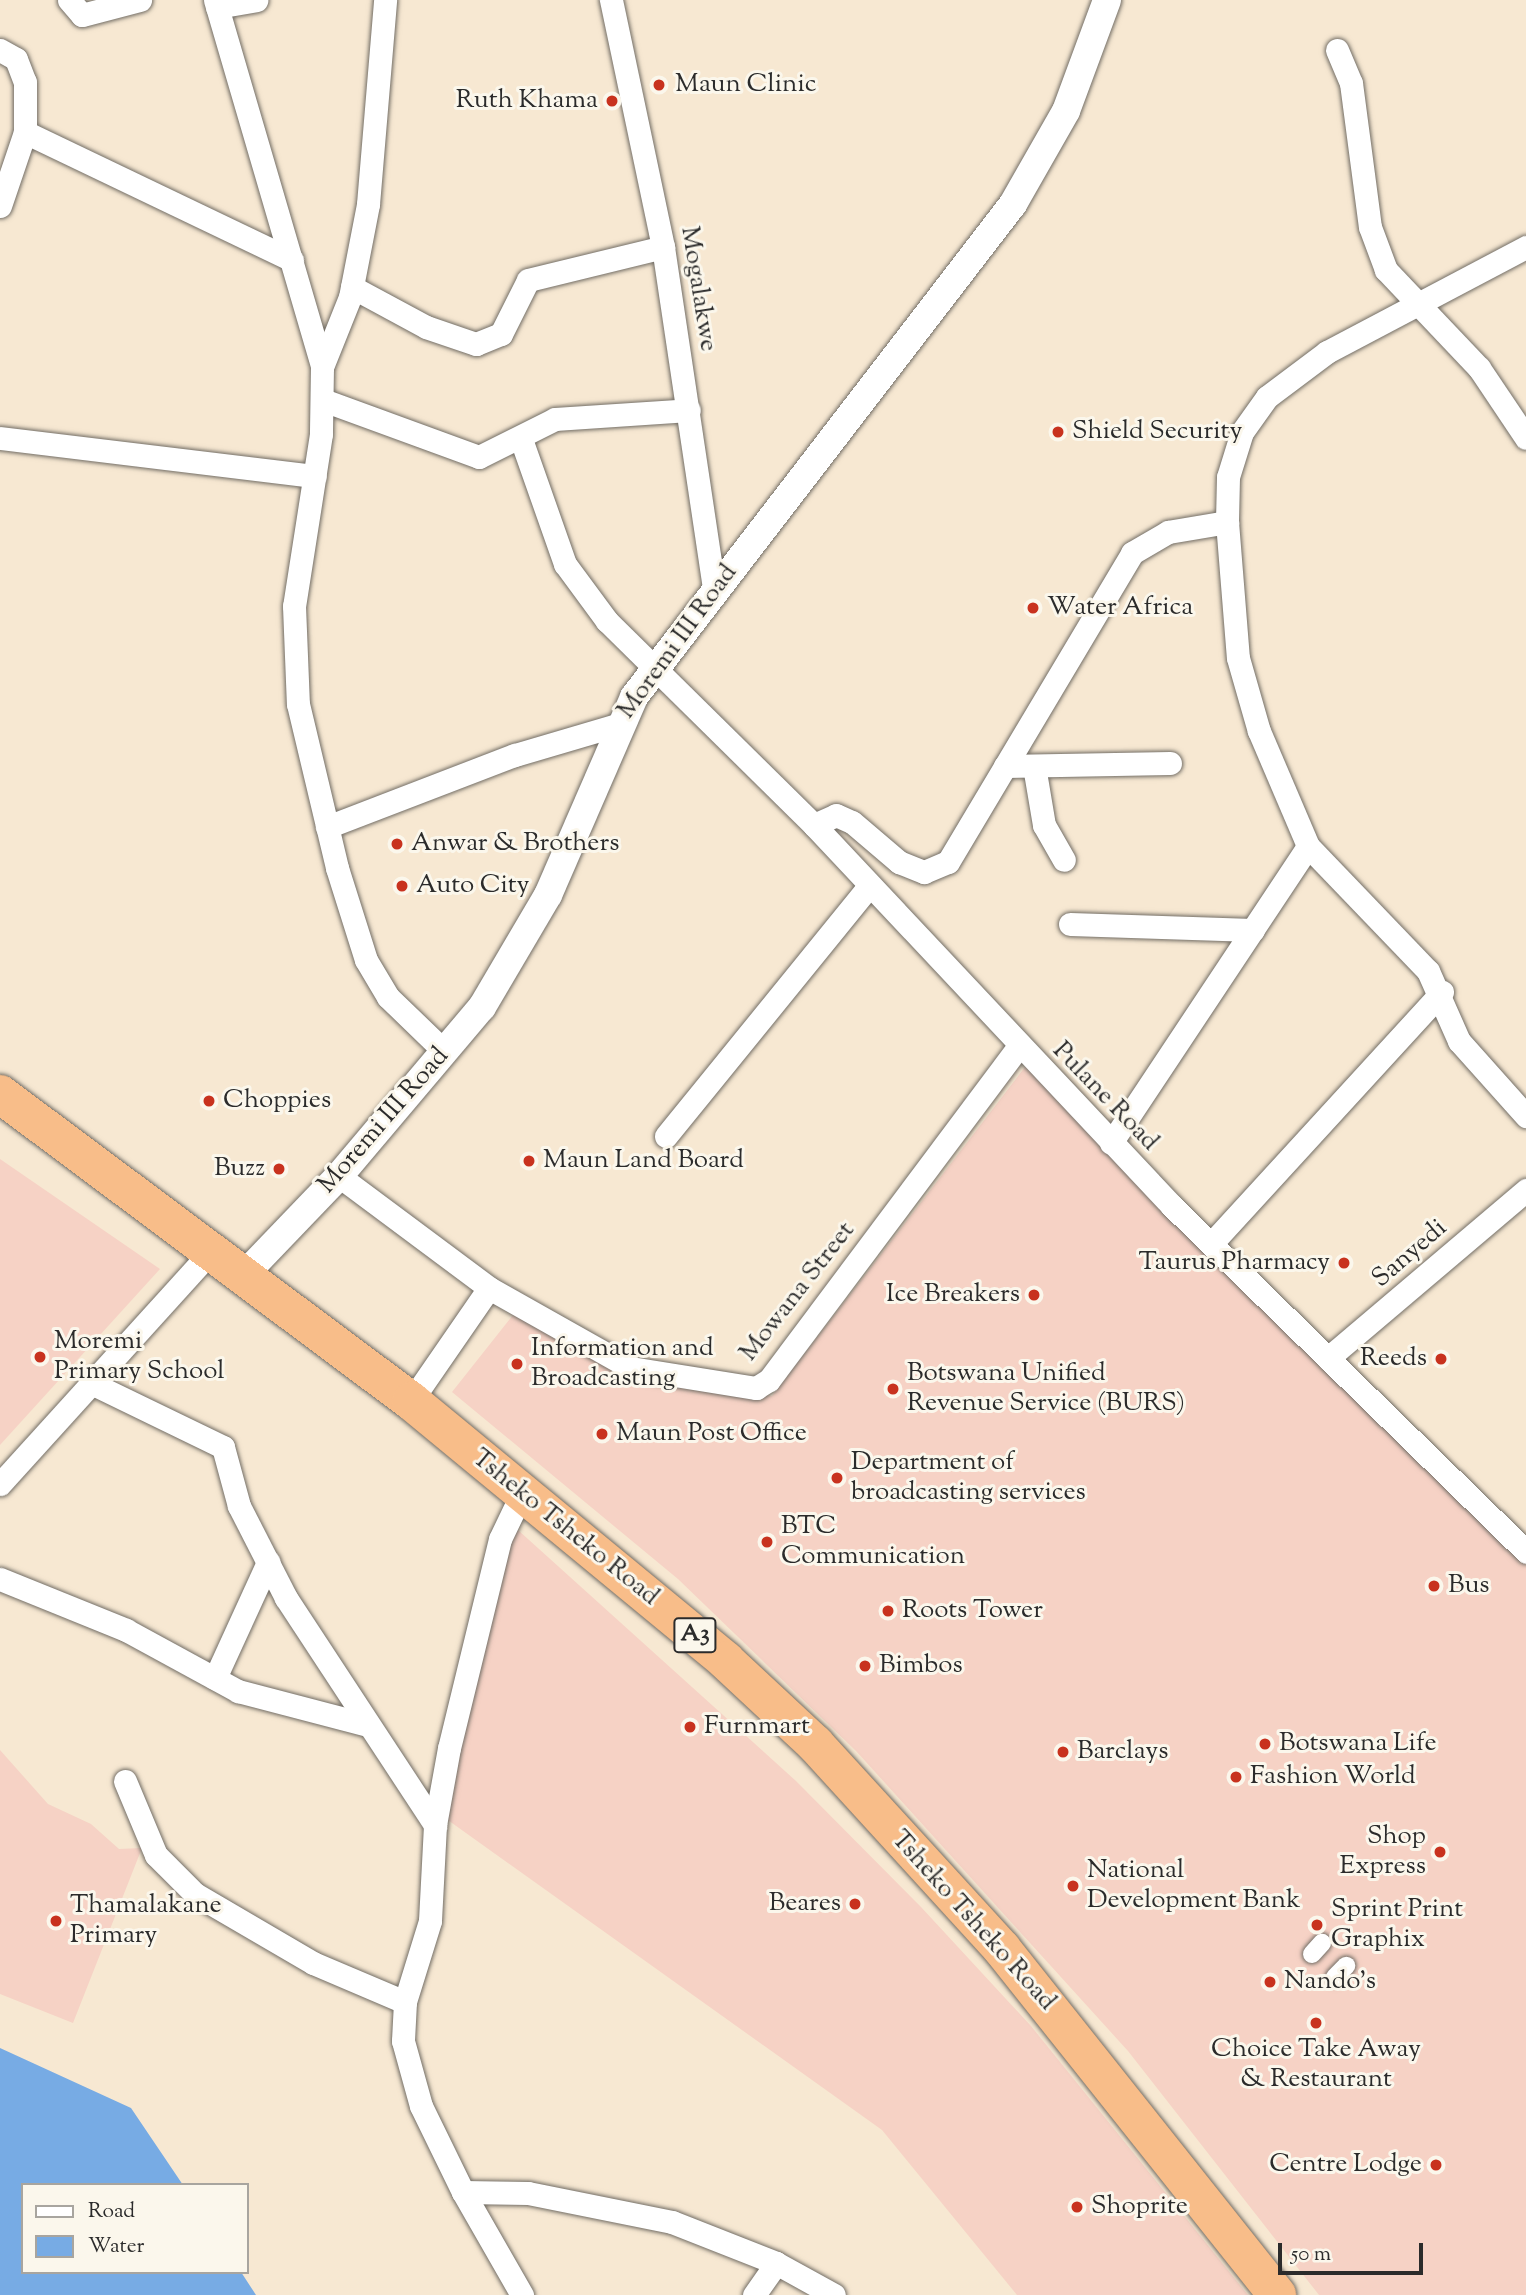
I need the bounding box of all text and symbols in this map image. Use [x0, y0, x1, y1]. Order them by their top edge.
place label: Maun Clinic [675, 69, 816, 101]
marker: Maun Clinic [649, 75, 669, 95]
place label: Ruth Khama [456, 85, 598, 117]
marker: Ruth Khama [604, 93, 620, 109]
street label: Mogalakwe [673, 224, 723, 354]
place label: Shield Security [1072, 416, 1242, 448]
marker: Shield Security [1050, 424, 1066, 440]
street label: Moremi III Road [611, 559, 745, 725]
place label: Water Africa [1047, 592, 1193, 624]
marker: Water Africa [1025, 600, 1041, 616]
place label: Anwar & Brothers [411, 828, 619, 860]
marker: Anwar & Brothers [389, 836, 405, 852]
place label: Auto City [416, 870, 530, 902]
marker: Auto City [394, 878, 410, 894]
street label: Pulane Road [1045, 1036, 1165, 1158]
street label: Moremi III Road [312, 1041, 456, 1201]
place label: Choppies [223, 1085, 331, 1117]
marker: Choppies [201, 1093, 217, 1109]
place label: Maun Land Board [543, 1145, 744, 1177]
place label: Buzz [214, 1153, 265, 1185]
marker: Maun Land Board [521, 1153, 537, 1169]
marker: Buzz [271, 1161, 287, 1177]
street label: Sanyedi [1366, 1213, 1454, 1295]
street label: Mowana Street [734, 1216, 862, 1368]
place label: Taurus Pharmacy [1139, 1247, 1330, 1279]
marker: Taurus Pharmacy [1336, 1255, 1352, 1271]
place label: Ice Breakers [886, 1279, 1020, 1311]
marker: Ice Breakers [1026, 1287, 1042, 1303]
place label: Moremi Primary School [54, 1326, 224, 1388]
place label: Information and Broadcasting [531, 1333, 714, 1394]
place label: Reeds [1360, 1343, 1427, 1375]
marker: Moremi Primary School [32, 1349, 48, 1365]
marker: Reeds [1433, 1351, 1449, 1367]
marker: Information and Broadcasting [509, 1356, 525, 1372]
place label: Botswana Unified Revenue Service (BURS) [907, 1358, 1185, 1420]
marker: Botswana Unified Revenue Service (BURS) [885, 1381, 901, 1397]
place label: Maun Post Office [616, 1418, 807, 1450]
marker: Maun Post Office [594, 1426, 610, 1442]
street label: Tsheko Tsheko Road [465, 1443, 665, 1613]
place label: Department of broadcasting services [851, 1447, 1086, 1508]
marker: Department of broadcasting services [829, 1470, 845, 1486]
place label: BTC Communication [781, 1511, 965, 1572]
marker: BTC Communication [759, 1534, 775, 1550]
place label: Bus [1448, 1570, 1490, 1602]
marker: Bus [1426, 1578, 1442, 1594]
place label: Roots Tower [902, 1595, 1043, 1627]
marker: Roots Tower [880, 1603, 896, 1619]
road number: A3 [672, 1615, 718, 1656]
place label: Bimbos [879, 1650, 963, 1682]
marker: Bimbos [857, 1658, 873, 1674]
place label: Furnmart [704, 1711, 810, 1743]
marker: Furnmart [682, 1719, 698, 1735]
place label: Botswana Life [1279, 1728, 1437, 1760]
place label: Barclays [1077, 1736, 1168, 1768]
marker: Botswana Life [1257, 1736, 1273, 1752]
marker: Barclays [1055, 1744, 1071, 1760]
place label: Fashion World [1250, 1761, 1416, 1793]
marker: Fashion World [1228, 1769, 1244, 1785]
place label: Shop Express [1340, 1821, 1426, 1882]
street label: Tsheko Tsheko Road [884, 1824, 1062, 2018]
marker: Shop Express [1432, 1844, 1448, 1860]
place label: National Development Bank [1087, 1855, 1300, 1916]
marker: National Development Bank [1065, 1878, 1081, 1894]
place label: Beares [769, 1888, 841, 1920]
place label: Thamalakane Primary [70, 1890, 222, 1952]
place label: Sprint Print Graphix [1331, 1894, 1463, 1955]
marker: Beares [847, 1896, 863, 1912]
marker: Thamalakane Primary [48, 1913, 64, 1929]
marker: Sprint Print Graphix [1309, 1917, 1325, 1933]
place label: Nando's [1284, 1966, 1376, 1998]
marker: Nando's [1262, 1974, 1278, 1990]
marker: Choice Take Away & Restaurant [1308, 2015, 1324, 2031]
place label: Choice Take Away & Restaurant [1211, 2034, 1421, 2096]
place label: Centre Lodge [1269, 2149, 1422, 2181]
marker: Centre Lodge [1428, 2157, 1444, 2173]
legend [21, 2183, 248, 2274]
place label: Shoprite [1091, 2191, 1188, 2223]
text: Road [88, 2197, 135, 2227]
marker: Shoprite [1069, 2199, 1085, 2215]
scale bar [1281, 2228, 1426, 2272]
text: Water [88, 2232, 144, 2262]
text: 50 m [1291, 2240, 1331, 2270]

